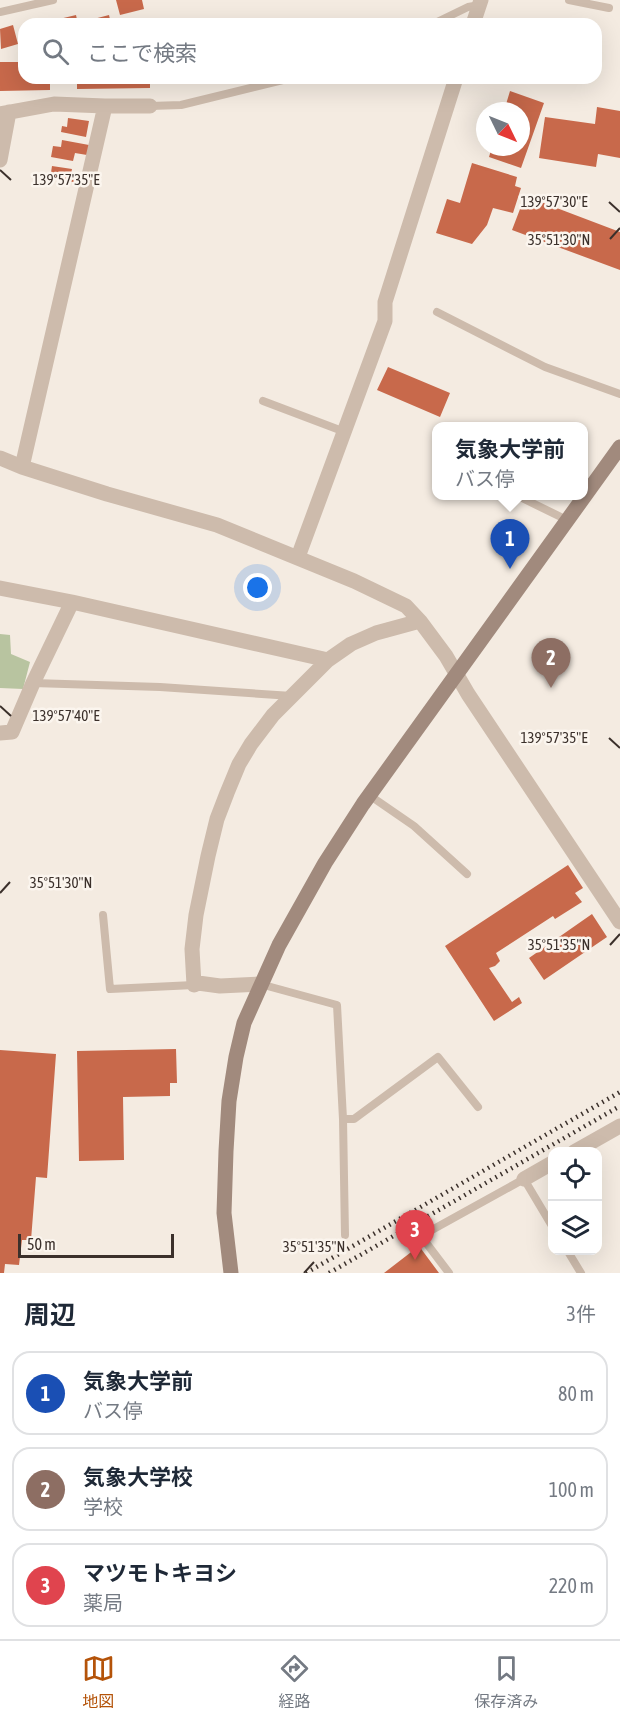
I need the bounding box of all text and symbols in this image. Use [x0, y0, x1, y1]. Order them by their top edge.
search box [18, 18, 602, 84]
icon: search [39, 35, 72, 68]
text: ここで検索 [87, 40, 197, 66]
north arrow [476, 102, 530, 156]
text: 139°57'35"E [32, 171, 100, 188]
text: 139°57'30"E [520, 193, 588, 210]
text: 35°51'30"N [528, 231, 590, 248]
popup [432, 422, 588, 500]
text: 気象大学前 [455, 436, 565, 462]
text: バス停 [455, 467, 515, 490]
pin: 1 [490, 520, 530, 569]
your location [243, 573, 272, 602]
pin: 2 [532, 638, 570, 688]
text: 139°57'40"E [32, 707, 100, 724]
text: 139°57'35"E [520, 729, 588, 746]
text: 35°51'30"N [30, 874, 92, 891]
text: 35°51'35"N [528, 936, 590, 953]
map controls [548, 1147, 602, 1255]
button: locate [548, 1147, 602, 1201]
button: layers [548, 1201, 602, 1255]
pin: 3 [396, 1210, 434, 1260]
scale bar [18, 1231, 174, 1258]
text: 50 m [27, 1235, 56, 1253]
text: 35°51'35"N [283, 1238, 345, 1255]
text: 周辺 [24, 1300, 76, 1330]
text: 3件 [567, 1302, 596, 1325]
text: 気象大学前 [83, 1368, 193, 1394]
text: 1 [41, 1382, 50, 1405]
text: 80 m [558, 1382, 594, 1405]
text: バス停 [83, 1399, 143, 1422]
text: 気象大学校 [83, 1464, 193, 1490]
text: 2 [41, 1478, 50, 1501]
text: 100 m [549, 1478, 594, 1501]
text: 学校 [83, 1495, 123, 1518]
text: マツモトキヨシ [83, 1560, 237, 1586]
text: 3 [41, 1574, 50, 1597]
text: 220 m [549, 1574, 594, 1597]
text: 薬局 [83, 1591, 123, 1614]
tab: 地図 [82, 1652, 115, 1712]
tab: 経路 [278, 1652, 311, 1712]
tab: 保存済み [474, 1652, 538, 1712]

